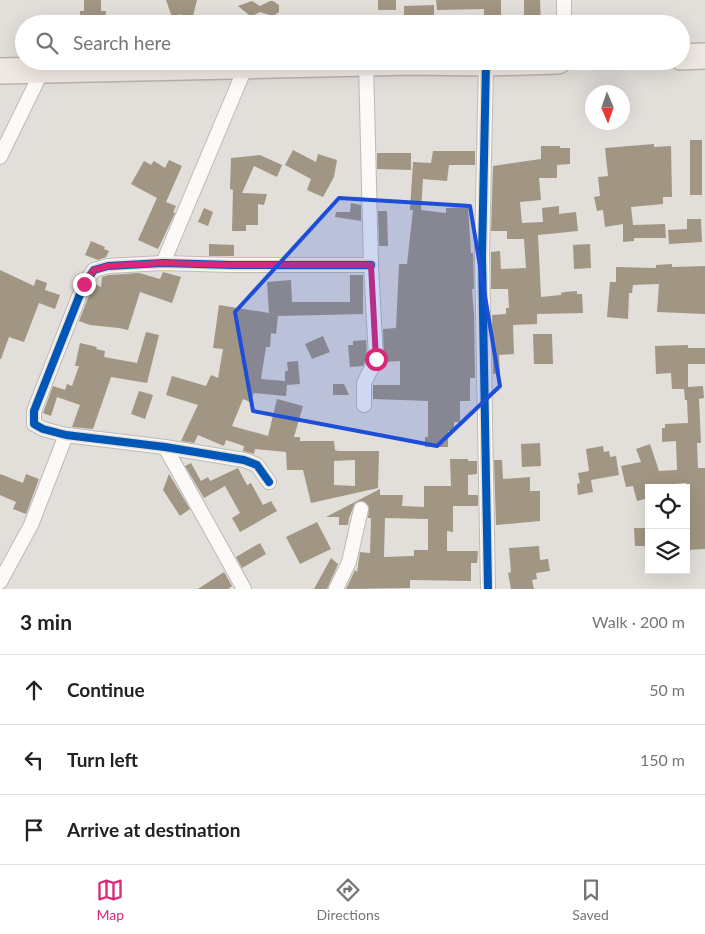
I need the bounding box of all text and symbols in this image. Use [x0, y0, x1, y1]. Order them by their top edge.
search box [15, 15, 690, 70]
icon: search [33, 29, 61, 57]
text: Search here [73, 31, 171, 54]
north arrow [585, 85, 630, 130]
route end [73, 273, 96, 296]
route start [365, 348, 388, 371]
map controls [645, 484, 690, 574]
button: locate [645, 484, 690, 529]
button: layers [645, 529, 690, 574]
text: 3 min [20, 609, 72, 634]
text: Walk · 200 m [592, 612, 685, 631]
icon: ahead [20, 676, 48, 704]
text: Continue [67, 678, 145, 701]
text: 50 m [649, 680, 685, 699]
icon: left [20, 746, 48, 774]
text: Turn left [67, 748, 138, 771]
text: 150 m [640, 750, 685, 769]
icon: arrive [20, 816, 48, 844]
text: Arrive at destination [67, 818, 240, 841]
tab: Map [96, 876, 124, 923]
tab: Directions [317, 876, 380, 923]
tab: Saved [572, 876, 609, 923]

